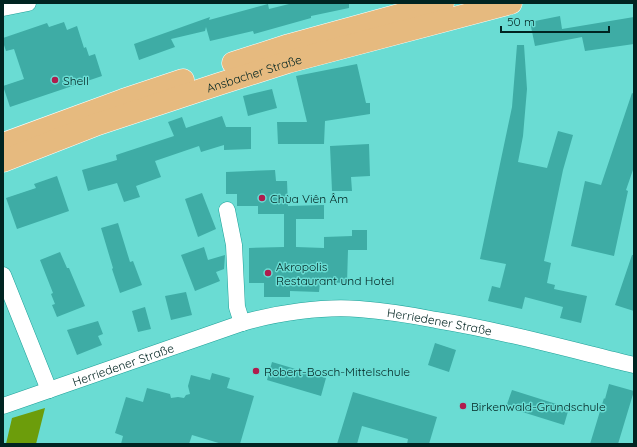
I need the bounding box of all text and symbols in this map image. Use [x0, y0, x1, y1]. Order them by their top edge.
scale bar [501, 8, 609, 34]
text: 50 m [507, 14, 535, 29]
street label: Ansbacher Straße [204, 51, 304, 95]
place label: Shell [63, 73, 89, 88]
marker: Shell [50, 75, 60, 85]
place label: Chùa Viên Âm [270, 191, 348, 206]
marker: Chùa Viên Âm [257, 193, 267, 203]
place label: Akropolis Restaurant und Hotel [276, 259, 394, 288]
marker: Akropolis Restaurant und Hotel [263, 268, 273, 278]
street label: Herriedener Straße [386, 304, 494, 338]
street label: Herriedener Straße [70, 340, 176, 389]
place label: Robert-Bosch-Mittelschule [264, 364, 410, 379]
marker: Robert-Bosch-Mittelschule [251, 366, 261, 376]
place label: Birkenwald-Grundschule [471, 399, 606, 414]
marker: Birkenwald-Grundschule [458, 401, 468, 411]

